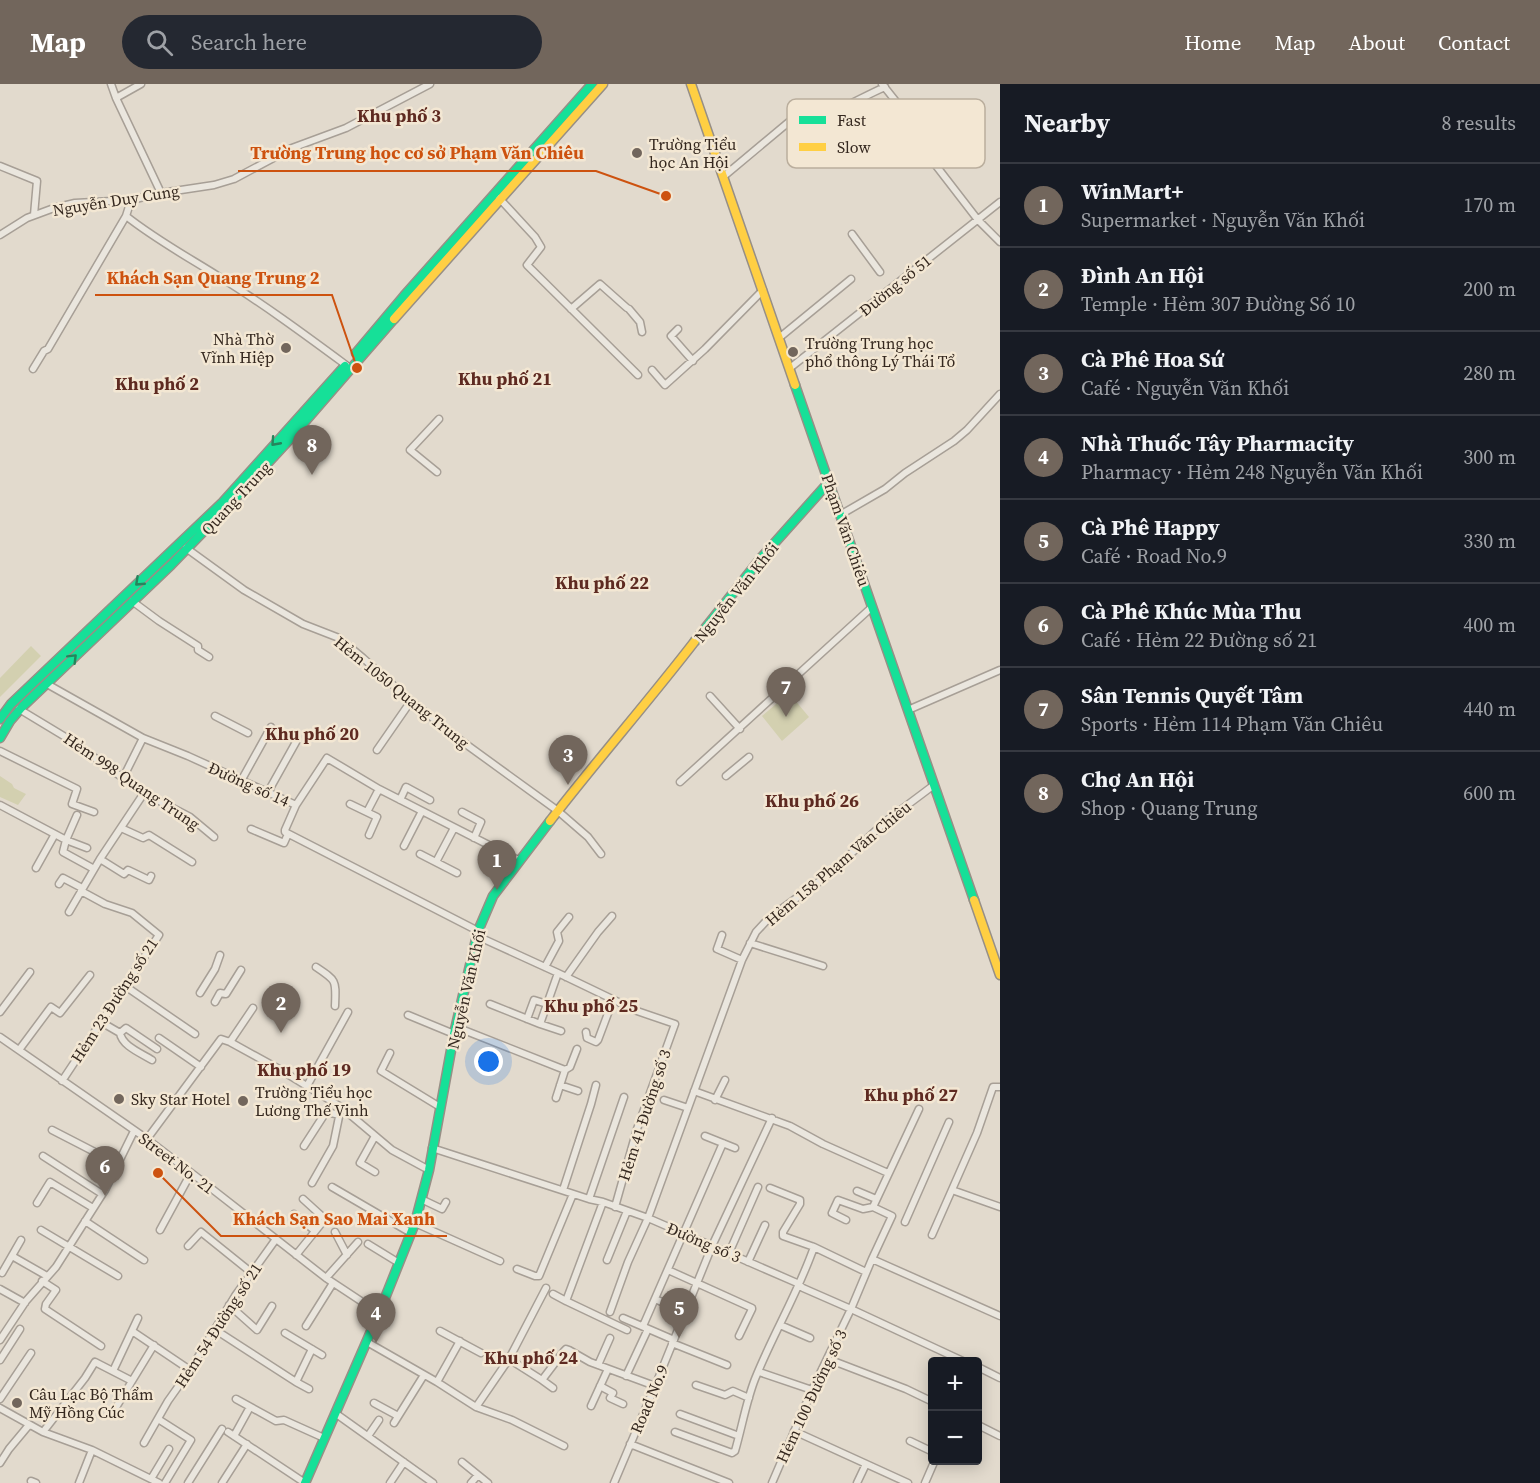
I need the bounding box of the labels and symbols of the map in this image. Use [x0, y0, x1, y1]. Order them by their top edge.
legend [787, 99, 985, 168]
district label: Khu phố 3 [357, 103, 441, 128]
text: Fast [837, 109, 867, 131]
place label: Trường Tiểu học An Hội [649, 133, 736, 173]
callout: Trường Trung học cơ sở Phạm Văn Chiêu [238, 135, 596, 171]
text: Slow [837, 136, 872, 158]
text: Trường Trung học cơ sở Phạm Văn Chiêu [250, 140, 584, 165]
marker: Trường Tiểu học An Hội [630, 146, 644, 160]
street label: Nguyễn Duy Cung [51, 179, 181, 221]
street label: Đường số 51 [854, 249, 936, 321]
callout: Khách Sạn Quang Trung 2 [95, 259, 332, 295]
text: Khách Sạn Quang Trung 2 [106, 265, 320, 290]
place label: Nhà Thờ Vĩnh Hiệp [201, 328, 274, 368]
place label: Trường Trung học phổ thông Lý Thái Tổ [805, 332, 955, 372]
marker: Nhà Thờ Vĩnh Hiệp [279, 341, 293, 355]
marker: Trường Trung học phổ thông Lý Thái Tổ [786, 345, 800, 359]
district label: Khu phố 21 [458, 366, 552, 391]
district label: Khu phố 2 [115, 371, 199, 396]
pin: 8 [292, 426, 332, 475]
one-way arrow [271, 436, 282, 446]
street label: Quang Trung [196, 456, 276, 540]
street label: Phạm Văn Chiêu [816, 471, 876, 589]
street label: Nguyễn Văn Khối [689, 537, 783, 647]
district label: Khu phố 22 [555, 570, 649, 595]
one-way arrow [136, 575, 146, 586]
street label: Hẻm 1050 Quang Trung [330, 631, 474, 753]
one-way arrow [65, 654, 76, 665]
pin: 7 [766, 668, 806, 717]
district label: Khu phố 20 [265, 721, 359, 746]
street label: Hẻm 998 Quang Trung [60, 727, 204, 835]
pin: 3 [548, 736, 588, 785]
street label: Đường số 14 [205, 756, 293, 812]
district label: Khu phố 26 [765, 788, 859, 813]
street label: Hẻm 158 Phạm Văn Chiêu [760, 795, 916, 931]
pin: 1 [478, 840, 516, 890]
street label: Nguyễn Văn Khối [442, 927, 491, 1051]
street label: Hẻm 23 Đường số 21 [65, 933, 163, 1067]
pin: 2 [262, 984, 300, 1033]
district label: Khu phố 25 [544, 993, 638, 1018]
street label: Hẻm 41 Đường số 3 [612, 1046, 676, 1184]
your location [474, 1047, 503, 1076]
district label: Khu phố 19 [257, 1057, 351, 1082]
place label: Trường Tiểu học Lương Thế Vinh [255, 1081, 373, 1121]
district label: Khu phố 27 [864, 1082, 958, 1107]
place label: Sky Star Hotel [131, 1088, 231, 1110]
marker: Sky Star Hotel [112, 1092, 126, 1106]
marker: Trường Tiểu học Lương Thế Vinh [236, 1094, 250, 1108]
street label: Street No. 21 [135, 1127, 219, 1199]
pin: 6 [86, 1146, 124, 1196]
callout: Khách Sạn Sao Mai Xanh [221, 1200, 447, 1236]
text: Khách Sạn Sao Mai Xanh [233, 1206, 435, 1231]
street label: Đường số 3 [664, 1217, 744, 1267]
street label: Hẻm 54 Đường số 21 [169, 1258, 267, 1392]
pin: 5 [660, 1288, 698, 1338]
pin: 4 [356, 1294, 395, 1343]
street label: Hẻm 100 Đường số 3 [770, 1326, 852, 1466]
district label: Khu phố 24 [484, 1345, 578, 1370]
street label: Road No.9 [625, 1361, 673, 1437]
place label: Câu Lạc Bộ Thẩm Mỹ Hồng Cúc [29, 1383, 154, 1423]
marker: Câu Lạc Bộ Thẩm Mỹ Hồng Cúc [10, 1396, 24, 1410]

